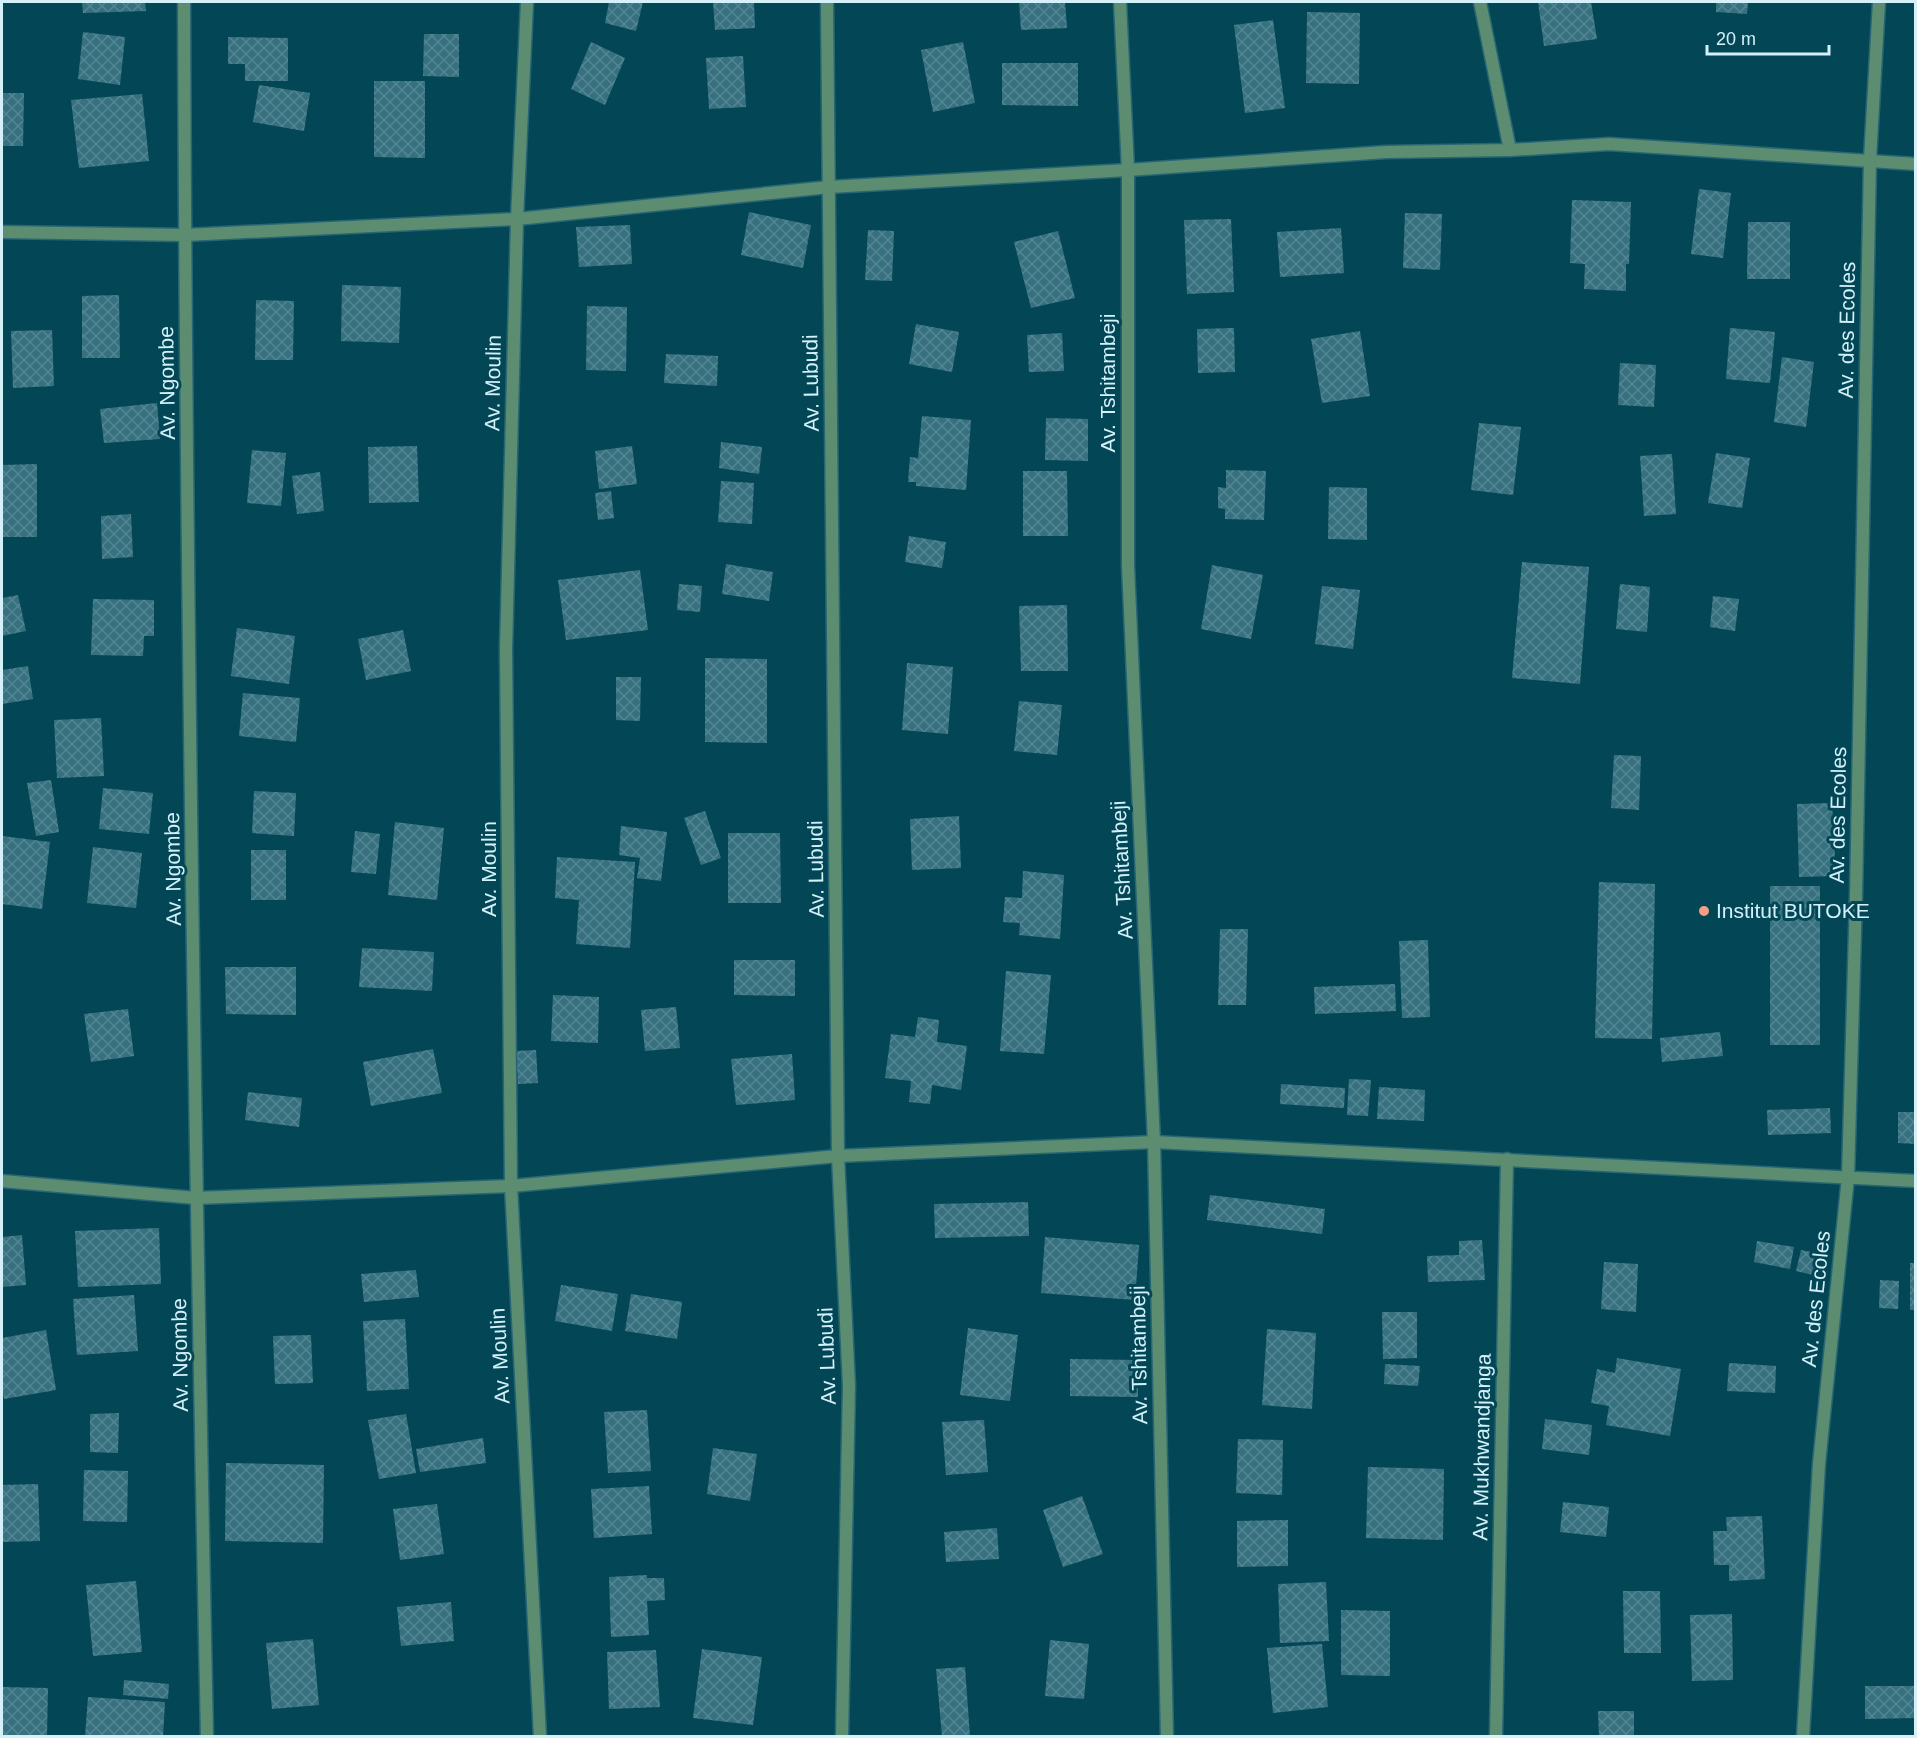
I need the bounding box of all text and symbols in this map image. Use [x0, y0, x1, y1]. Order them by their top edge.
scale bar [1707, 18, 1828, 56]
text: 20 m [1716, 29, 1756, 49]
street label: Av. des Ecoles [1834, 261, 1859, 399]
street label: Av. Tshitambeji [1096, 314, 1119, 452]
street label: Av. Ngombe [154, 326, 179, 440]
street label: Av. Lubudi [798, 334, 823, 432]
street label: Av. Moulin [480, 335, 505, 431]
street label: Av. des Ecoles [1825, 746, 1850, 884]
street label: Av. Tshitambeji [1106, 800, 1137, 940]
street label: Av. Ngombe [160, 812, 185, 926]
street label: Av. Lubudi [803, 820, 828, 918]
street label: Av. Moulin [477, 821, 500, 917]
place label: Institut BUTOKE [1716, 899, 1870, 922]
marker: Institut BUTOKE [1697, 904, 1711, 918]
street label: Av. des Ecoles [1797, 1230, 1834, 1368]
street label: Av. Tshitambeji [1126, 1285, 1151, 1425]
street label: Av. Ngombe [167, 1298, 192, 1412]
street label: Av. Moulin [486, 1307, 513, 1405]
street label: Av. Lubudi [813, 1307, 840, 1405]
street label: Av. Mukhwandjanga [1468, 1353, 1495, 1541]

